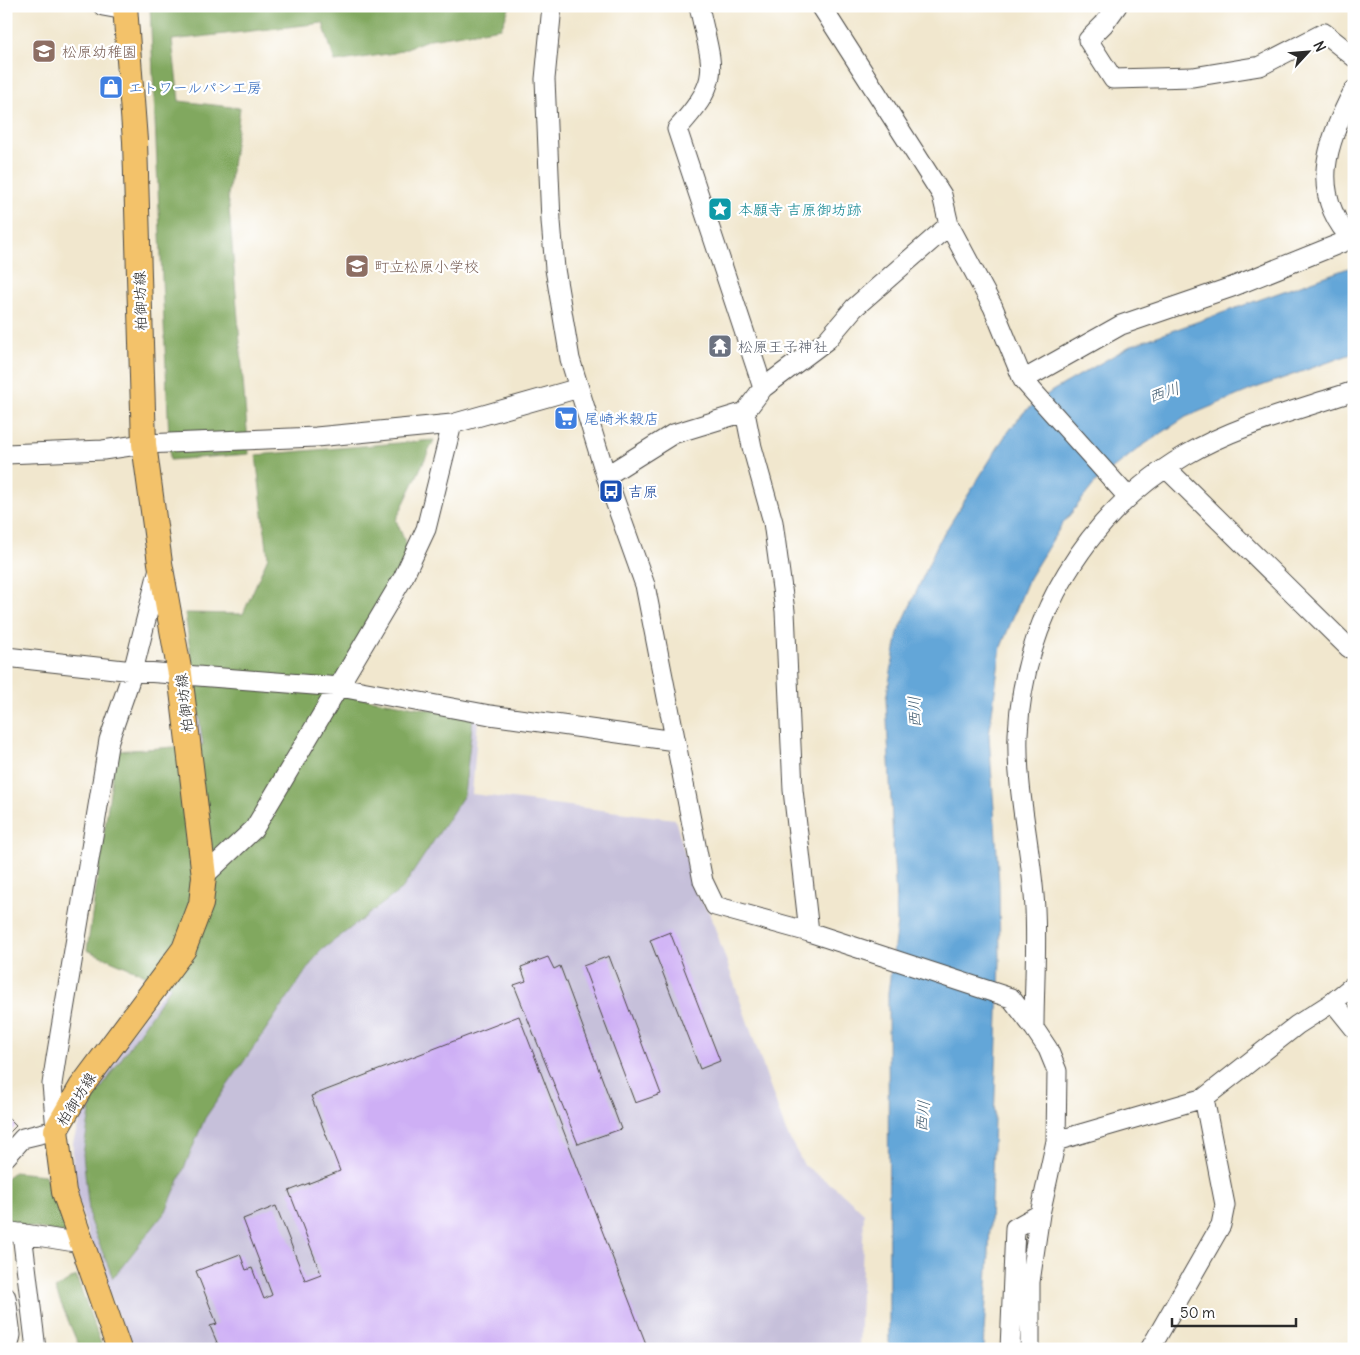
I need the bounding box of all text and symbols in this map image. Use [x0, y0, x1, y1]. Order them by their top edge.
north arrow [1282, 28, 1332, 78]
school or university icon: 松原幼稚園 [31, 38, 57, 64]
text: N [1309, 38, 1330, 55]
place label: 松原幼稚園 [62, 42, 137, 61]
shop icon: エトワールパン工房 [98, 74, 124, 100]
place label: エトワールパン工房 [128, 78, 262, 97]
place icon: 本願寺 吉原御坊跡 [707, 196, 733, 222]
place label: 本願寺 吉原御坊跡 [738, 200, 862, 219]
school or university icon: 町立松原小学校 [344, 253, 370, 279]
place label: 町立松原小学校 [374, 257, 479, 276]
street label: 柏御坊線 [129, 271, 151, 331]
temple icon: 松原王子神社 [707, 333, 733, 359]
place label: 松原王子神社 [738, 337, 828, 356]
water label: 西川 [1146, 378, 1182, 406]
supermarket icon: 尾崎米穀店 [553, 405, 579, 431]
place label: 尾崎米穀店 [584, 409, 659, 428]
bus stop icon: 吉原 [598, 478, 624, 504]
place label: 吉原 [628, 482, 658, 501]
street label: 柏御坊線 [171, 672, 197, 734]
water label: 西川 [903, 696, 925, 728]
street label: 柏御坊線 [52, 1069, 100, 1129]
water label: 西川 [911, 1099, 933, 1133]
scale bar [1172, 1295, 1296, 1327]
text: 50 m [1180, 1303, 1215, 1322]

